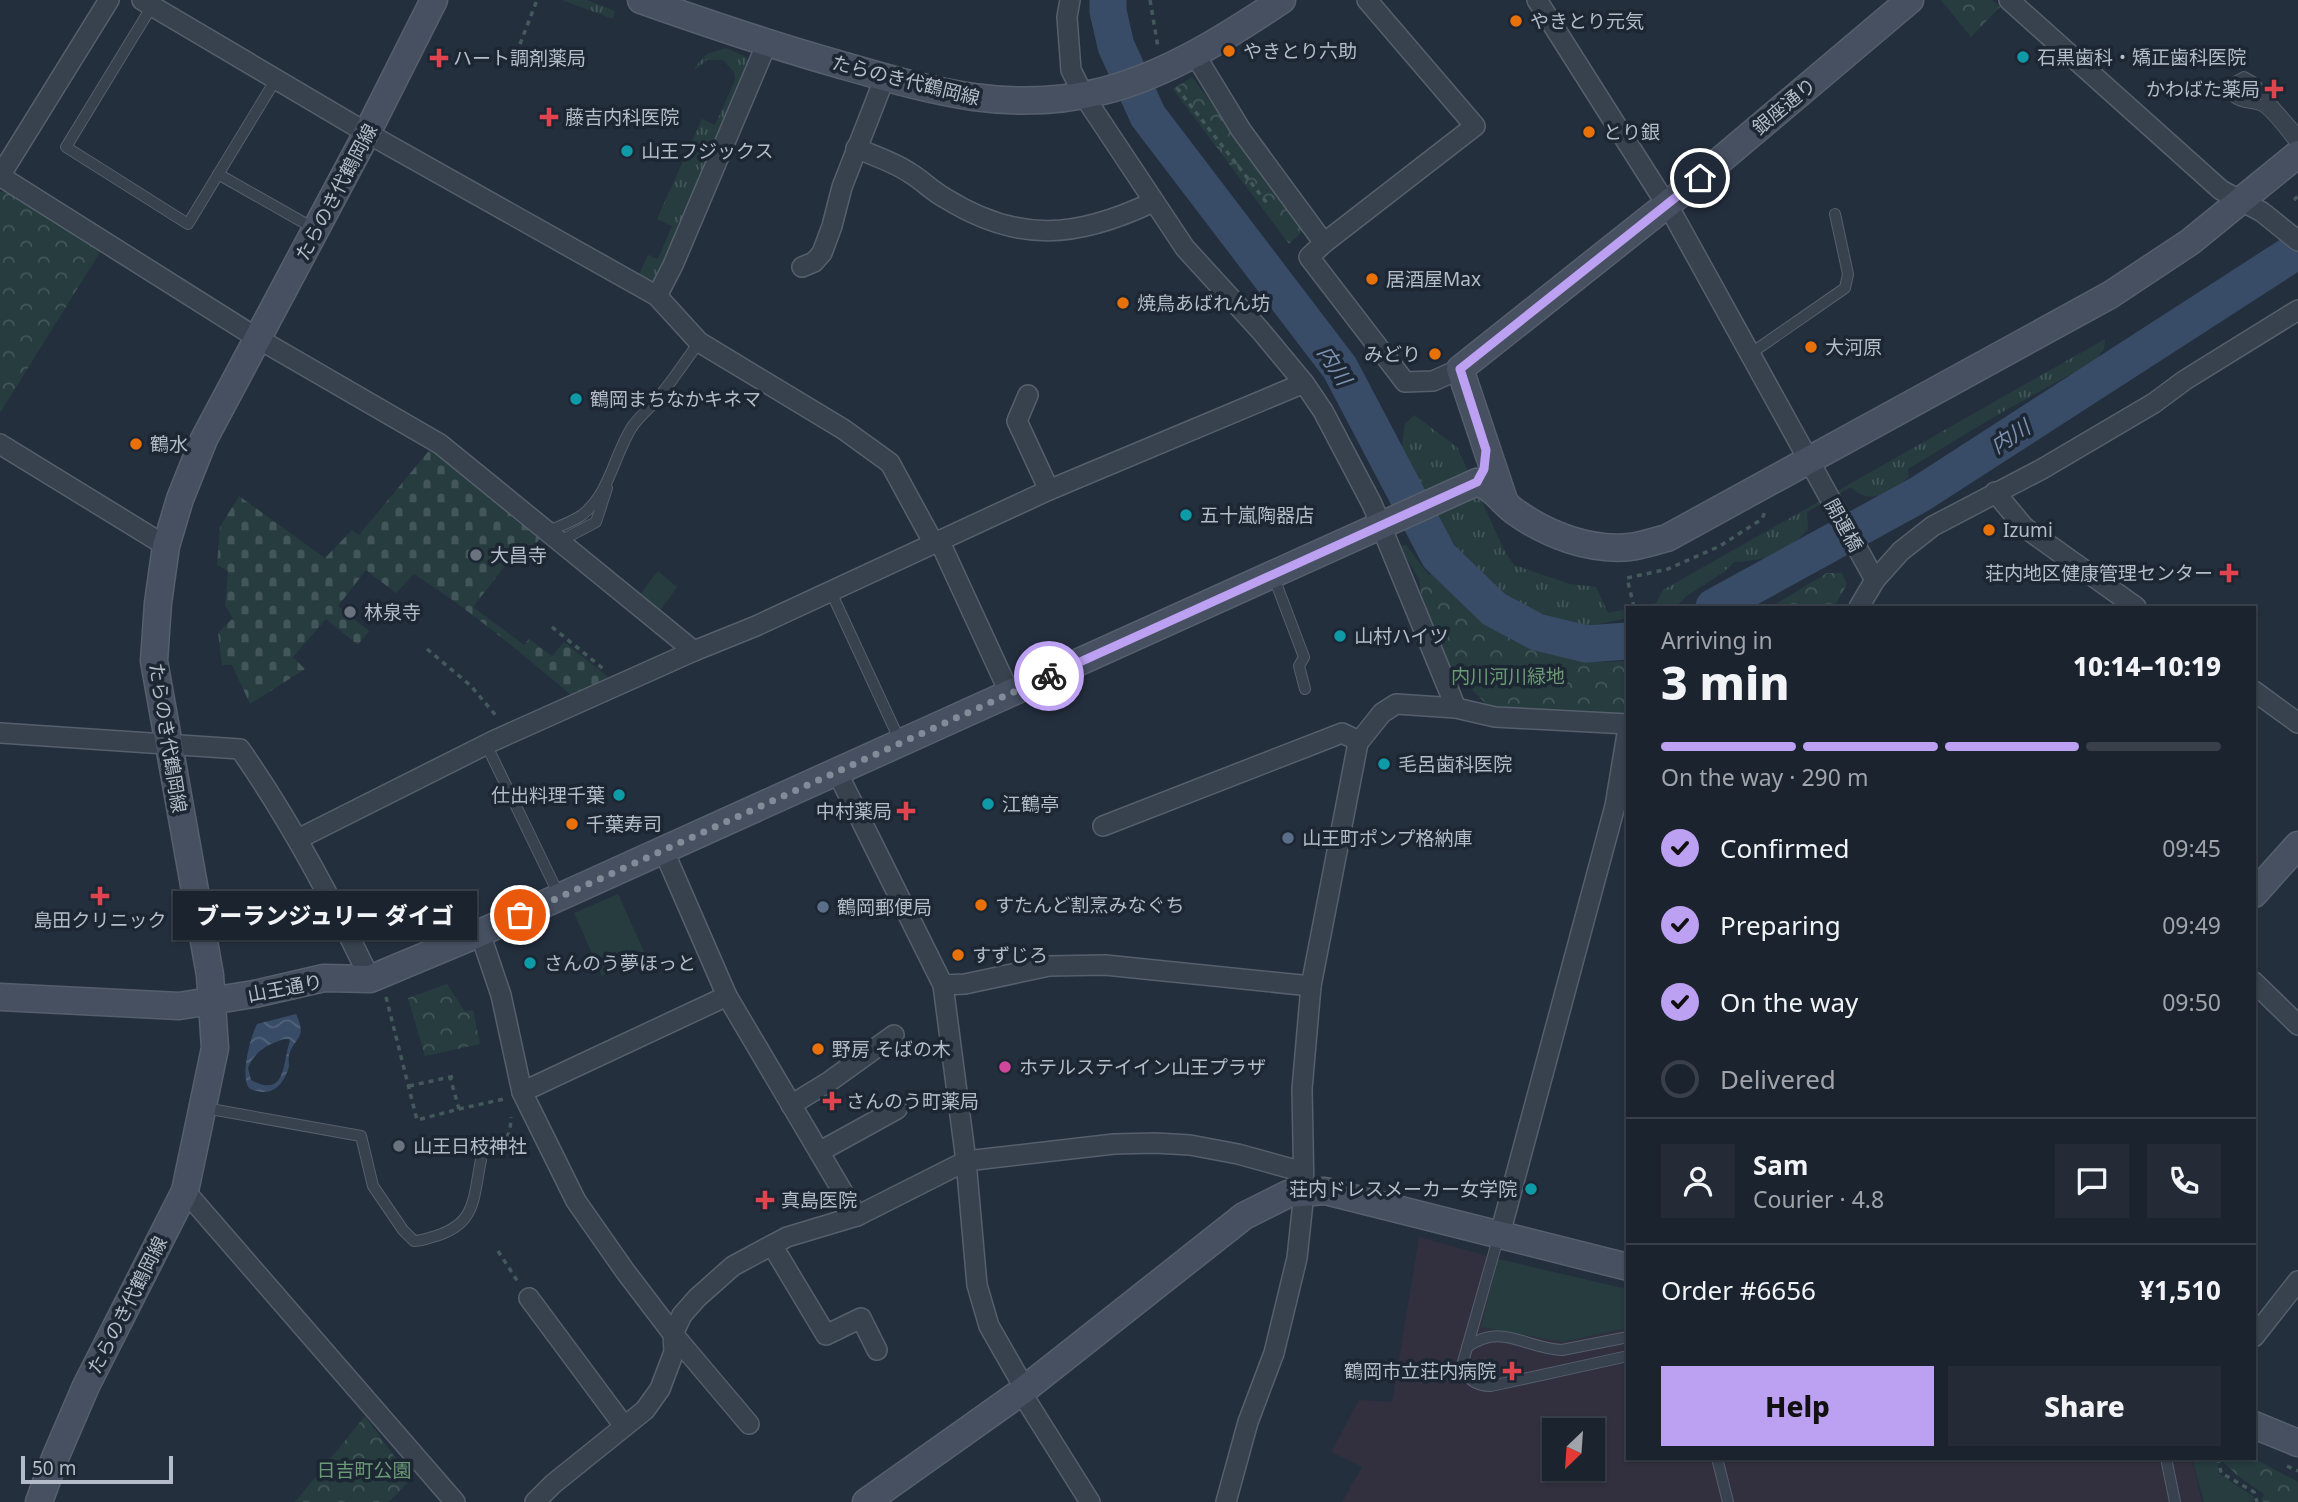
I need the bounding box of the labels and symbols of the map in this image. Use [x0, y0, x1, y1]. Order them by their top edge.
place label: やきとり元気 [1530, 8, 1644, 34]
marker: やきとり元気 [1508, 13, 1524, 29]
place label: やきとり六助 [1243, 38, 1357, 64]
marker: やきとり六助 [1221, 43, 1237, 59]
place label: 石黒歯科・矯正歯科医院 [2037, 44, 2246, 70]
place label: ハート調剤薬局 [453, 45, 586, 71]
street label: たらのき代鶴岡線 [829, 49, 983, 111]
marker: 石黒歯科・矯正歯科医院 [2015, 49, 2031, 65]
marker: ハート調剤薬局 [431, 50, 447, 66]
street label: 銀座通り [1747, 72, 1821, 140]
place label: かわばた薬局 [2146, 76, 2260, 102]
marker: かわばた薬局 [2266, 81, 2282, 97]
place label: 藤吉内科医院 [565, 104, 679, 130]
marker: 藤吉内科医院 [539, 107, 559, 127]
street label: たらのき代鶴岡線 [289, 119, 383, 265]
place label: とり銀 [1603, 119, 1660, 145]
marker: とり銀 [1581, 124, 1597, 140]
place label: 山王フジックス [641, 138, 773, 164]
marker: 山王フジックス [619, 143, 635, 159]
pin [1670, 148, 1730, 208]
place label: 居酒屋Max [1386, 266, 1481, 292]
marker: 居酒屋Max [1364, 271, 1380, 287]
place label: 焼鳥あばれん坊 [1137, 290, 1270, 316]
marker: 焼鳥あばれん坊 [1115, 295, 1131, 311]
place label: 大河原 [1825, 334, 1882, 360]
marker: 大河原 [1803, 339, 1819, 355]
water label: 内川 [1312, 340, 1359, 392]
place label: みどり [1364, 341, 1421, 367]
marker: みどり [1427, 346, 1443, 362]
place label: 鶴岡まちなかキネマ [590, 386, 761, 412]
marker: 鶴岡まちなかキネマ [568, 391, 584, 407]
water label: 内川 [1985, 412, 2037, 459]
place label: 鶴水 [150, 431, 188, 457]
marker: 鶴水 [128, 436, 144, 452]
street label: 開運橋 [1819, 494, 1869, 556]
place label: 五十嵐陶器店 [1200, 502, 1314, 528]
marker: 五十嵐陶器店 [1178, 507, 1194, 523]
place label: Izumi [2003, 517, 2053, 543]
marker: Izumi [1981, 522, 1997, 538]
place label: 大昌寺 [490, 542, 547, 568]
marker: 大昌寺 [468, 547, 484, 563]
place label: 荘内地区健康管理センター [1985, 560, 2213, 586]
marker: 荘内地区健康管理センター [2219, 563, 2239, 583]
place label: 林泉寺 [364, 599, 421, 625]
marker: 林泉寺 [342, 604, 358, 620]
place label: 山村ハイツ [1354, 623, 1449, 649]
marker: 山村ハイツ [1332, 628, 1348, 644]
courier [1014, 641, 1084, 711]
street label: たらのき代鶴岡線 [143, 661, 193, 815]
park label: 内川河川緑地 [1451, 663, 1565, 689]
place label: 毛呂歯科医院 [1398, 751, 1512, 777]
marker: 毛呂歯科医院 [1376, 756, 1392, 772]
place label: 仕出料理千葉 [491, 782, 605, 808]
marker: 仕出料理千葉 [611, 787, 627, 803]
place label: 江鶴亭 [1002, 791, 1059, 817]
marker: 江鶴亭 [980, 796, 996, 812]
place label: 中村薬局 [816, 798, 892, 824]
marker: 中村薬局 [898, 803, 914, 819]
place label: 千葉寿司 [586, 811, 662, 837]
marker: 千葉寿司 [564, 816, 580, 832]
place label: 山王町ポンプ格納庫 [1302, 825, 1472, 851]
marker: 山王町ポンプ格納庫 [1280, 830, 1296, 846]
pin [490, 885, 550, 945]
marker: 島田クリニック [90, 886, 110, 906]
callout: ブーランジュリー ダイゴ [174, 890, 478, 940]
place label: すたんど割烹みなぐち [995, 892, 1184, 918]
place label: 鶴岡郵便局 [837, 894, 932, 920]
marker: すたんど割烹みなぐち [973, 897, 989, 913]
marker: 鶴岡郵便局 [815, 899, 831, 915]
place label: 島田クリニック [33, 907, 167, 933]
place label: すずじろ [972, 942, 1048, 968]
marker: すずじろ [950, 947, 966, 963]
place label: さんのう夢ほっと [544, 950, 696, 976]
marker: さんのう夢ほっと [522, 955, 538, 971]
street label: 山王通り [245, 968, 325, 1008]
place label: 野房 そばの木 [832, 1036, 951, 1062]
marker: 野房 そばの木 [810, 1041, 826, 1057]
place label: ホテルステイイン山王プラザ [1019, 1054, 1266, 1080]
marker: ホテルステイイン山王プラザ [997, 1059, 1013, 1075]
place label: さんのう町薬局 [846, 1088, 979, 1114]
marker: さんのう町薬局 [824, 1093, 840, 1109]
place label: 山王日枝神社 [413, 1133, 527, 1159]
marker: 山王日枝神社 [391, 1138, 407, 1154]
place label: 荘内ドレスメーカー女学院 [1289, 1176, 1517, 1202]
marker: 荘内ドレスメーカー女学院 [1523, 1181, 1539, 1197]
place label: 真島医院 [781, 1187, 857, 1213]
marker: 真島医院 [755, 1190, 775, 1210]
street label: たらのき代鶴岡線 [81, 1232, 173, 1378]
place label: 鶴岡市立荘内病院 [1344, 1358, 1496, 1384]
marker: 鶴岡市立荘内病院 [1502, 1361, 1522, 1381]
north arrow [1542, 1418, 1605, 1480]
scale bar [21, 1453, 173, 1485]
park label: 日吉町公園 [316, 1457, 412, 1483]

